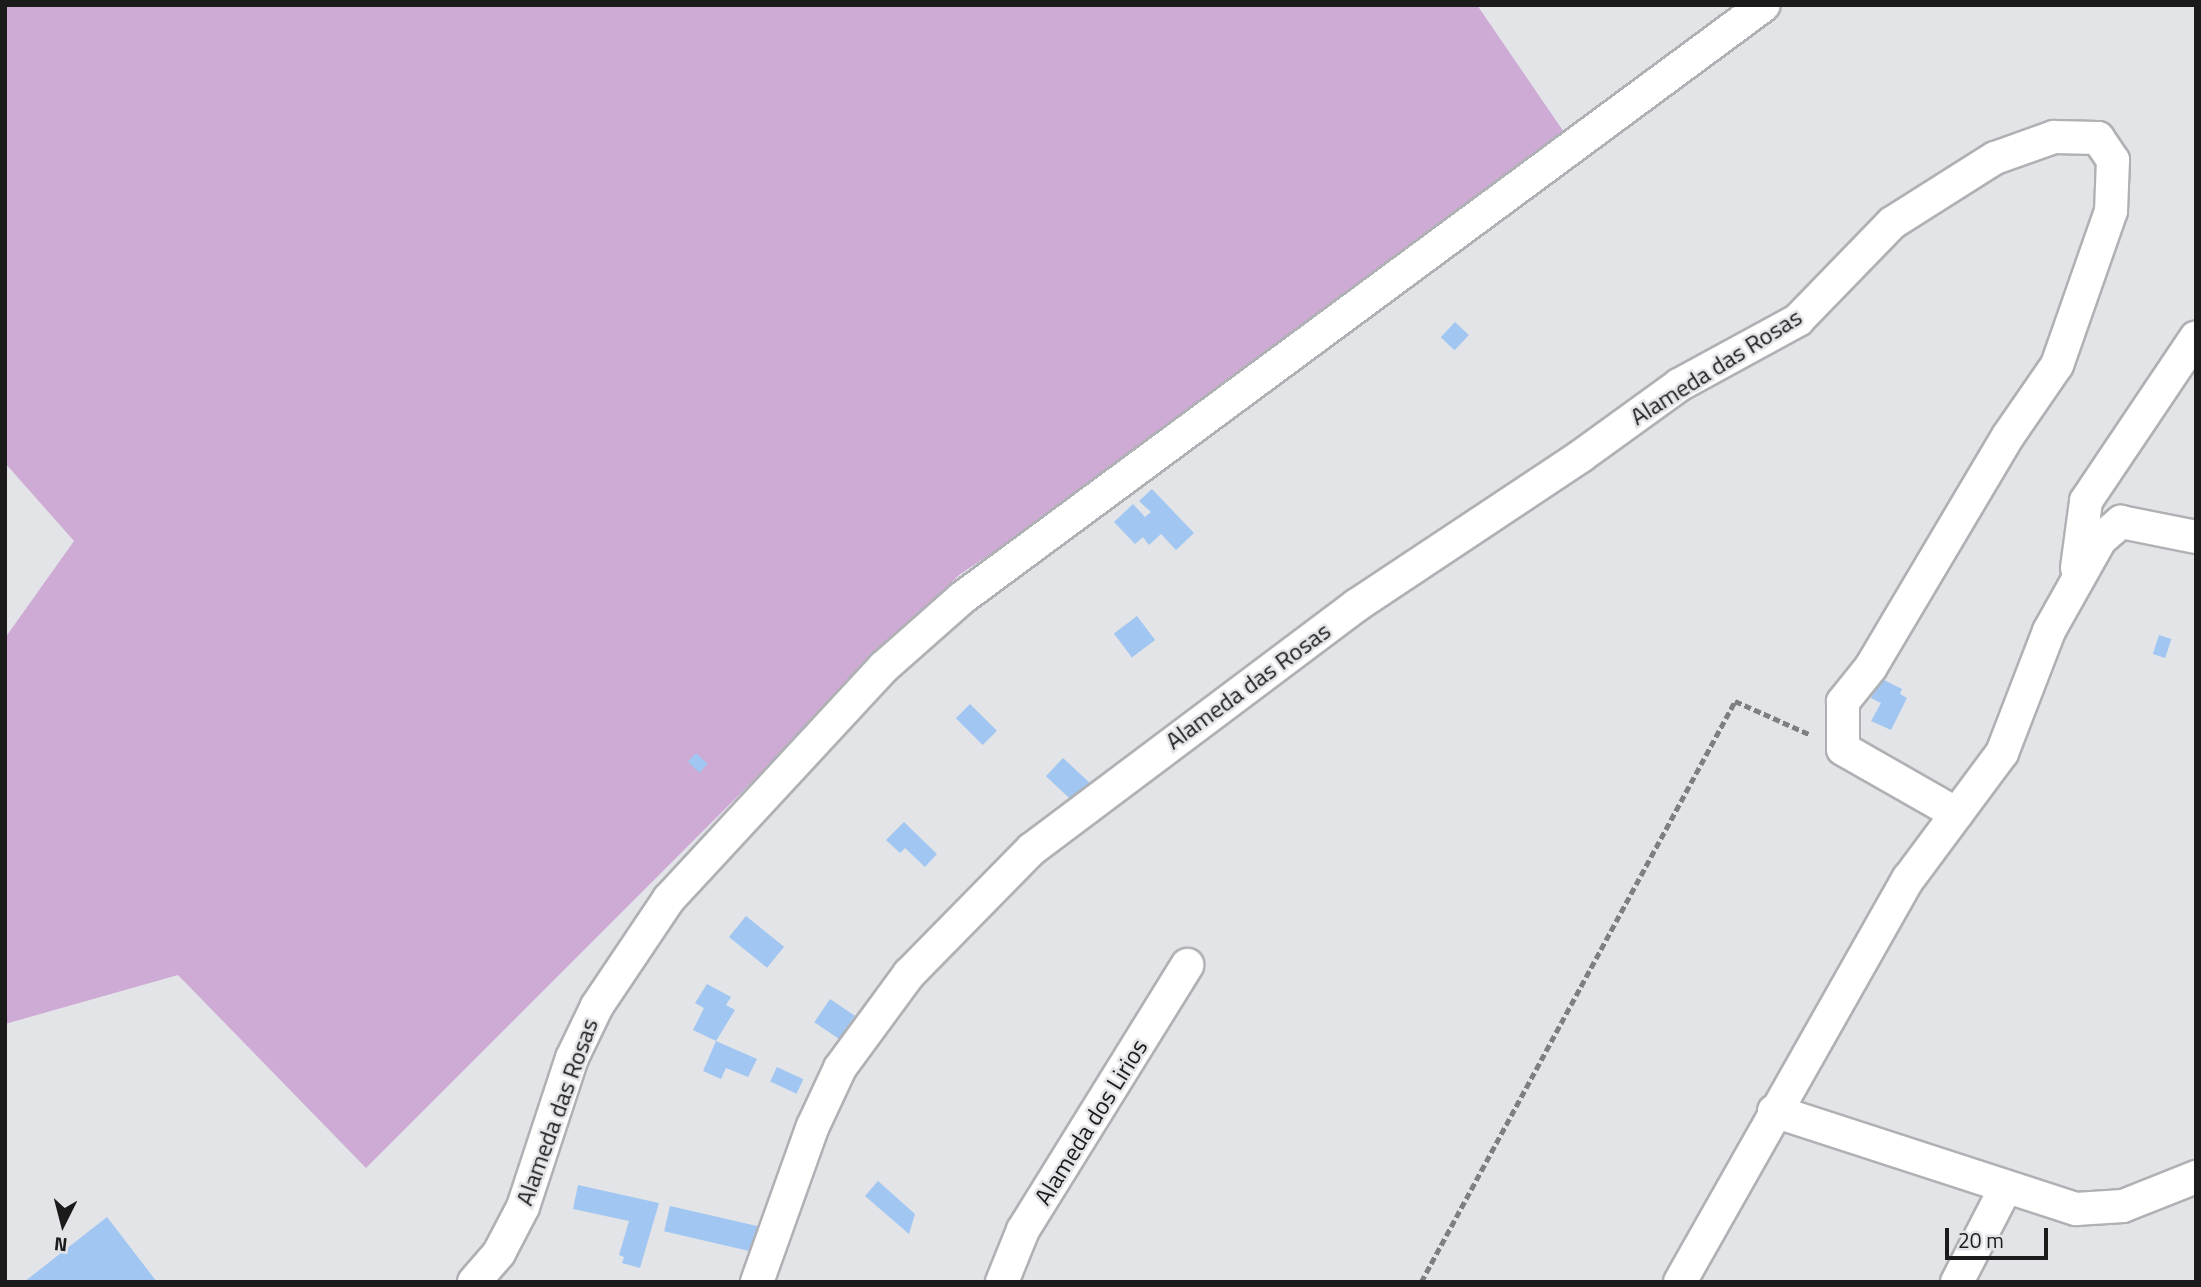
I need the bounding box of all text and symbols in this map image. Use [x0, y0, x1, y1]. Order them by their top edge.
street label: Alameda das Rosas [1625, 303, 1807, 431]
street label: Alameda das Rosas [1160, 617, 1336, 755]
street label: Alameda das Rosas [510, 1015, 604, 1209]
street label: Alameda dos Lirios [1028, 1034, 1154, 1210]
north arrow [28, 1189, 98, 1259]
scale bar [1949, 1214, 2052, 1258]
text: 20 m [1958, 1224, 2004, 1256]
text: N [53, 1230, 69, 1260]

